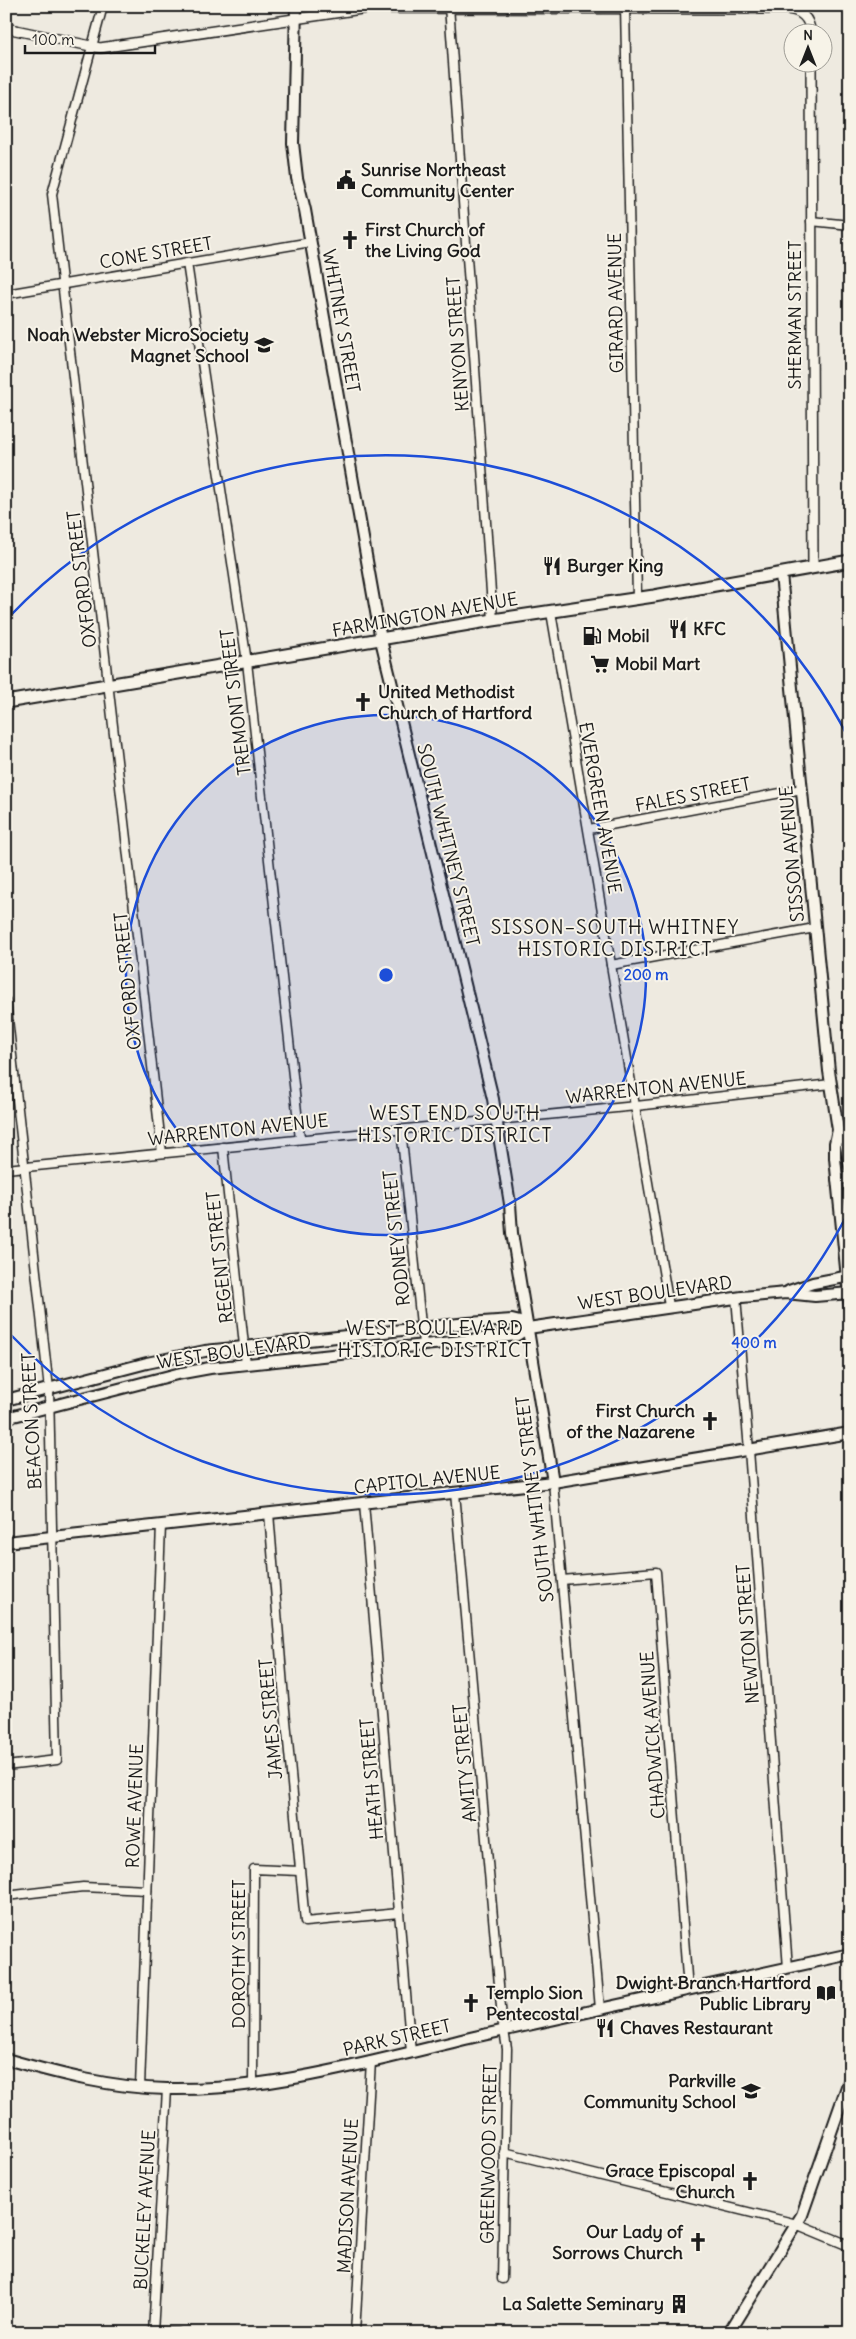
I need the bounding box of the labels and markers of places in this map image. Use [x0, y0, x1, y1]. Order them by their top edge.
place label: Sunrise Northeast Community Center [361, 158, 515, 202]
public building icon: Sunrise Northeast Community Center [335, 169, 357, 191]
place label: First Church of the Living God [365, 218, 486, 262]
church icon: First Church of the Living God [339, 229, 361, 251]
place label: Noah Webster MicroSociety Magnet School [27, 323, 249, 367]
school or university icon: Noah Webster MicroSociety Magnet School [253, 334, 275, 356]
place label: Burger King [567, 554, 663, 577]
restaurant icon: Burger King [541, 555, 563, 577]
place label: KFC [693, 617, 726, 640]
restaurant icon: KFC [667, 618, 689, 640]
place label: Mobil [607, 624, 650, 647]
fuel station icon: Mobil [581, 625, 603, 647]
place label: Mobil Mart [615, 652, 701, 675]
supermarket icon: Mobil Mart [589, 653, 611, 675]
place label: United Methodist Church of Hartford [378, 680, 532, 724]
church icon: United Methodist Church of Hartford [352, 691, 374, 713]
centre of rings [377, 966, 395, 984]
place label: First Church of the Nazarene [566, 1399, 696, 1443]
church icon: First Church of the Nazarene [699, 1410, 721, 1432]
place label: Dwight Branch Hartford Public Library [616, 1971, 811, 2015]
place label: Templo Sion Pentecostal [486, 1981, 583, 2025]
library icon: Dwight Branch Hartford Public Library [815, 1982, 837, 2004]
church icon: Templo Sion Pentecostal [460, 1992, 482, 2014]
place label: Chaves Restaurant [620, 2016, 774, 2039]
restaurant icon: Chaves Restaurant [594, 2017, 616, 2039]
place label: Parkville Community School [583, 2069, 736, 2113]
school or university icon: Parkville Community School [740, 2080, 762, 2102]
place label: Grace Episcopal Church [605, 2159, 736, 2203]
church icon: Grace Episcopal Church [739, 2170, 761, 2192]
place label: Our Lady of Sorrows Church [552, 2220, 684, 2264]
church icon: Our Lady of Sorrows Church [687, 2231, 709, 2253]
place label: La Salette Seminary [502, 2292, 664, 2315]
building icon: La Salette Seminary [668, 2293, 690, 2315]

